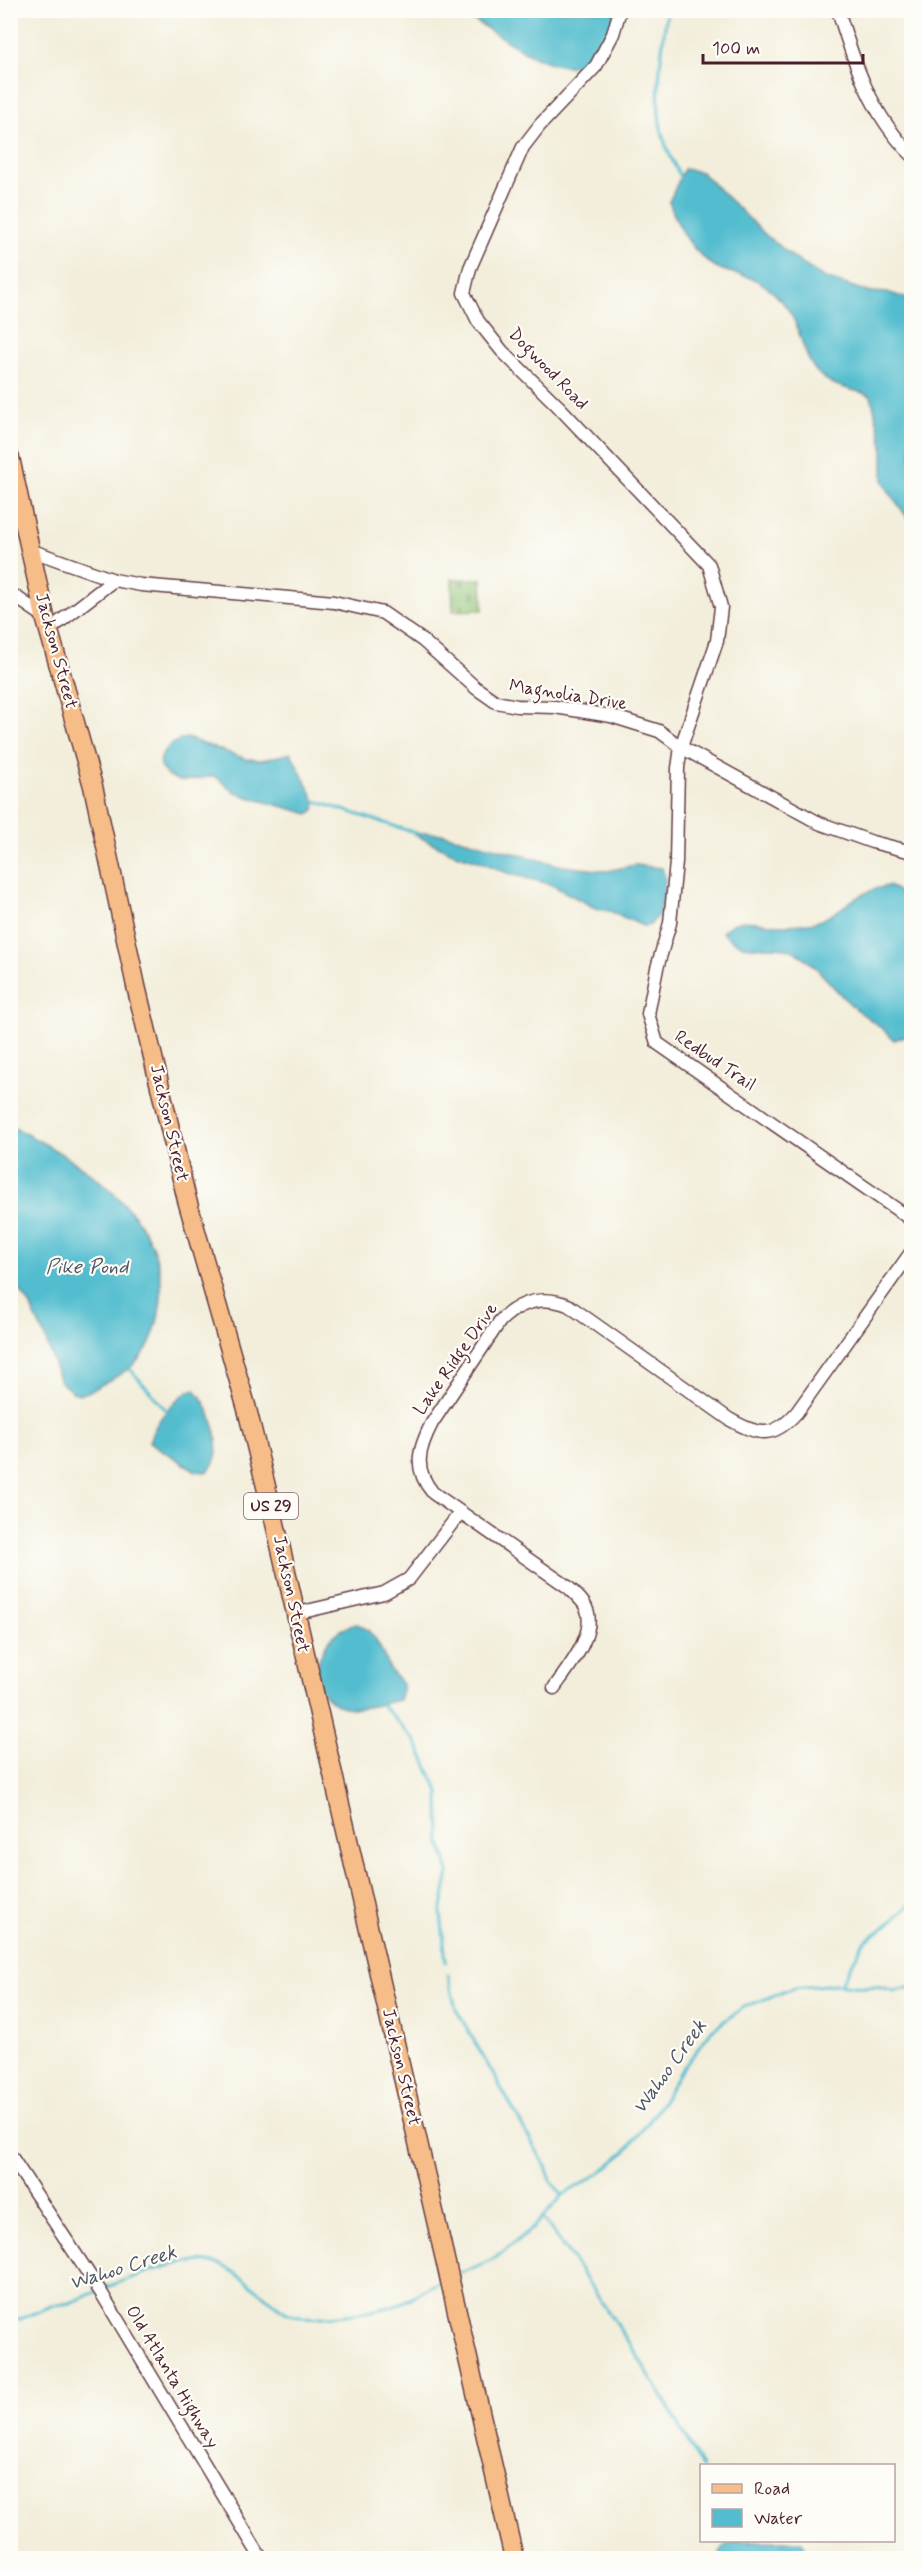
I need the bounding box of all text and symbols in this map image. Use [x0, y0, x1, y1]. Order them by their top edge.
scale bar [703, 27, 864, 65]
text: 100 m [712, 37, 760, 61]
street label: Dogwood Road [501, 323, 593, 417]
street label: Jackson Street [29, 590, 83, 712]
street label: Magnolia Drive [507, 674, 629, 718]
street label: Redbud Trail [669, 1025, 761, 1097]
street label: Jackson Street [144, 1062, 194, 1184]
water label: Pike Pond [46, 1254, 130, 1281]
street label: Lake Ridge Drive [408, 1298, 505, 1421]
road number: US 29 [244, 1493, 298, 1519]
street label: Jackson Street [267, 1533, 315, 1655]
street label: Jackson Street [376, 2006, 426, 2128]
water label: Wahoo Creek [627, 2014, 714, 2120]
water label: Wahoo Creek [66, 2239, 180, 2297]
street label: Old Atlanta Highway [118, 2301, 224, 2454]
legend [700, 2464, 895, 2542]
text: Road [754, 2477, 790, 2501]
text: Water [754, 2507, 803, 2531]

